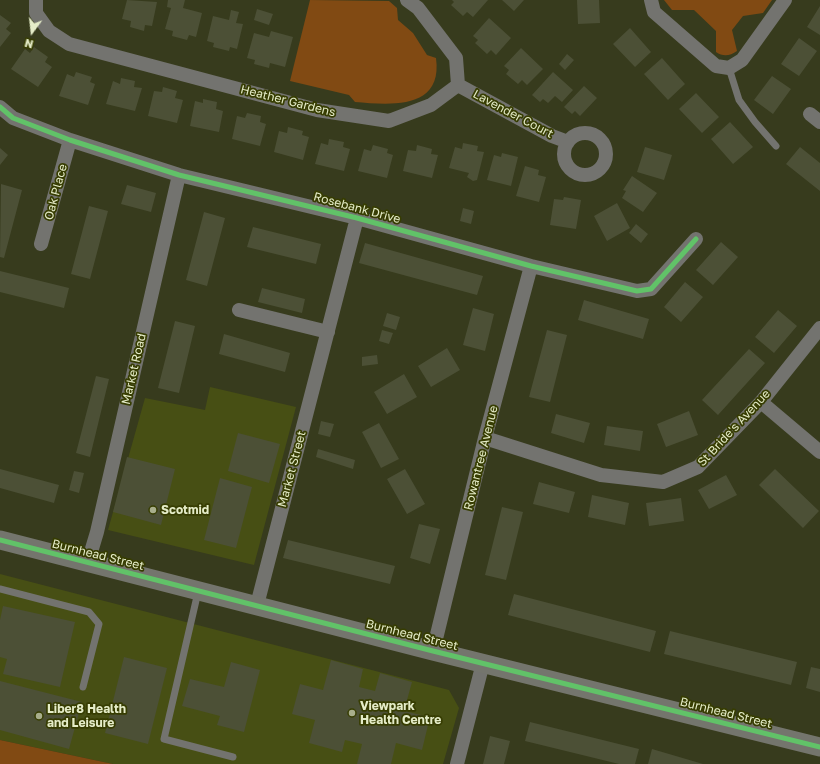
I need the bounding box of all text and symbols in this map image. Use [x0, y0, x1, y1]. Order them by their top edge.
north arrow [12, 12, 52, 52]
text: N [23, 37, 34, 51]
street label: Heather Gardens [239, 82, 337, 120]
street label: Lavender Court [470, 87, 556, 141]
street label: Oak Place [42, 162, 70, 222]
street label: Rosebank Drive [312, 189, 402, 227]
street label: Market Road [119, 332, 149, 406]
street label: St Bride's Avenue [695, 387, 773, 469]
street label: Rowantree Avenue [461, 404, 501, 512]
street label: Market Street [275, 429, 309, 509]
place label: Scotmid [161, 503, 209, 517]
marker: Scotmid [148, 505, 158, 515]
street label: Burnhead Street [50, 537, 146, 573]
street label: Burnhead Street [364, 617, 460, 653]
street label: Burnhead Street [678, 695, 774, 731]
place label: Viewpark Health Centre [360, 699, 441, 727]
place label: Liber8 Health and Leisure [47, 702, 126, 730]
marker: Viewpark Health Centre [347, 708, 357, 718]
marker: Liber8 Health and Leisure [34, 711, 44, 721]

